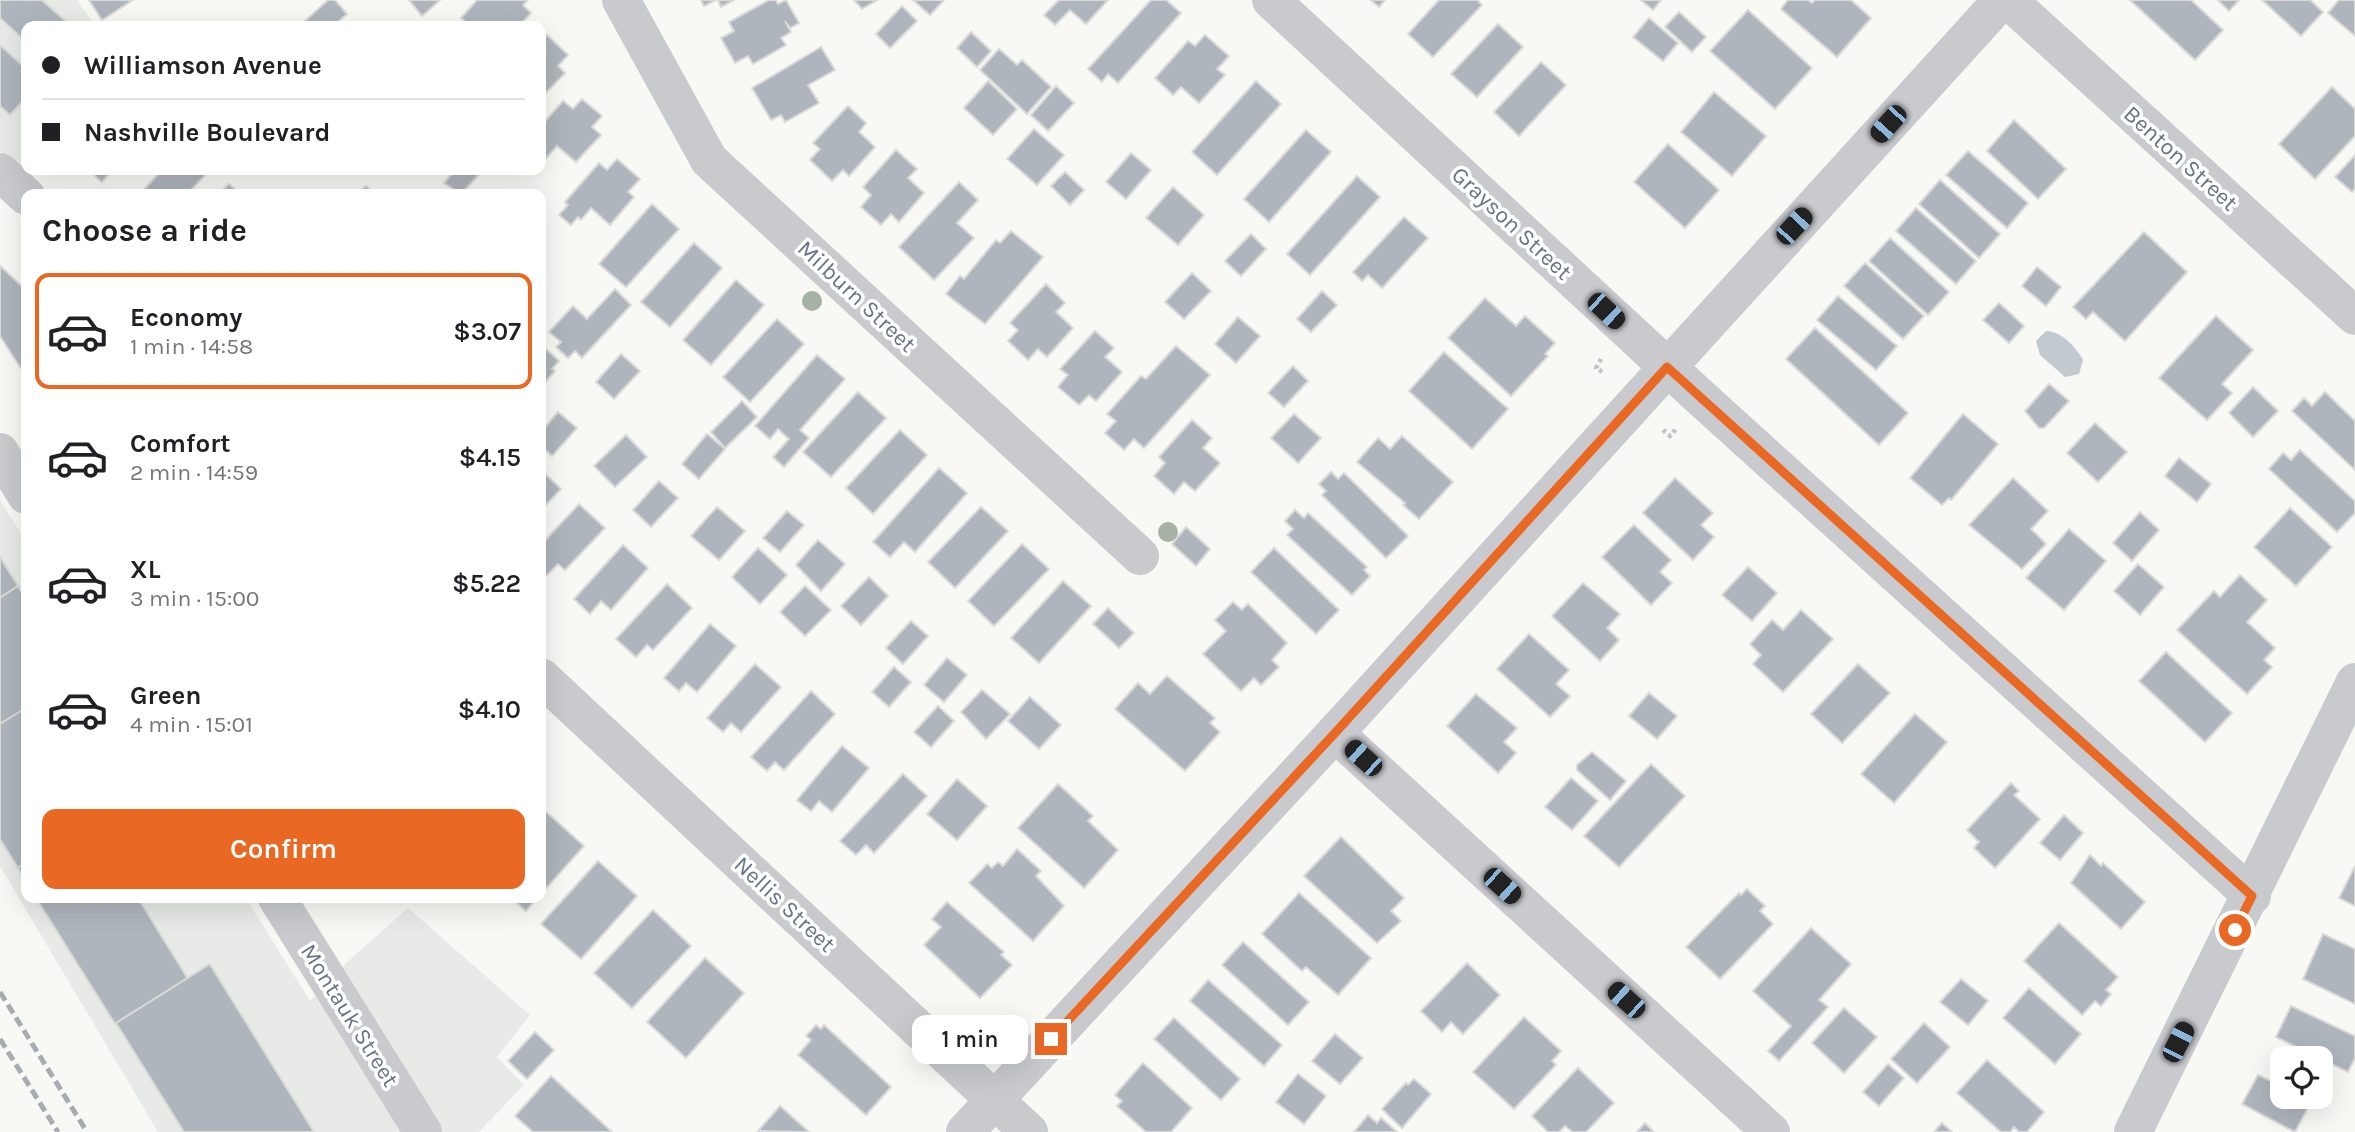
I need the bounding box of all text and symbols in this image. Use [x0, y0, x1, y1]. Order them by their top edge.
text: Williamson Avenue [84, 50, 322, 81]
street label: Benton Street [2118, 100, 2243, 217]
car [1867, 101, 1910, 147]
text: Nashville Boulevard [84, 117, 330, 148]
street label: Grayson Street [1446, 161, 1577, 286]
car [1772, 203, 1817, 249]
text: Choose a ride [42, 212, 247, 249]
street label: Milburn Street [792, 235, 921, 358]
car [1584, 289, 1629, 333]
icon: car [46, 300, 109, 363]
text: Economy [130, 302, 242, 333]
text: $3.07 [453, 316, 521, 347]
text: 1 min · 14:58 [130, 333, 253, 360]
icon: car [46, 426, 109, 489]
text: Comfort [130, 428, 231, 459]
text: $4.15 [459, 442, 521, 473]
text: 2 min · 14:59 [130, 459, 258, 486]
icon: car [46, 552, 109, 615]
text: XL [130, 554, 161, 585]
text: $5.22 [452, 568, 521, 599]
text: 3 min · 15:00 [130, 585, 260, 612]
icon: car [46, 678, 109, 741]
text: Green [130, 680, 202, 711]
text: $4.10 [458, 694, 521, 725]
text: 4 min · 15:01 [130, 711, 253, 738]
car [1341, 736, 1386, 780]
button: Confirm [42, 809, 525, 889]
street label: Nellis Street [729, 851, 841, 958]
car [1480, 864, 1525, 908]
route start [2219, 914, 2251, 946]
street label: Montauk Street [295, 939, 404, 1092]
car [1604, 978, 1649, 1022]
callout: 1 min [911, 1014, 1026, 1064]
car [2160, 1019, 2197, 1065]
route end [1035, 1023, 1067, 1055]
text: 1 min [941, 1026, 999, 1053]
map controls [2270, 1046, 2333, 1109]
button: locate [2270, 1046, 2333, 1109]

